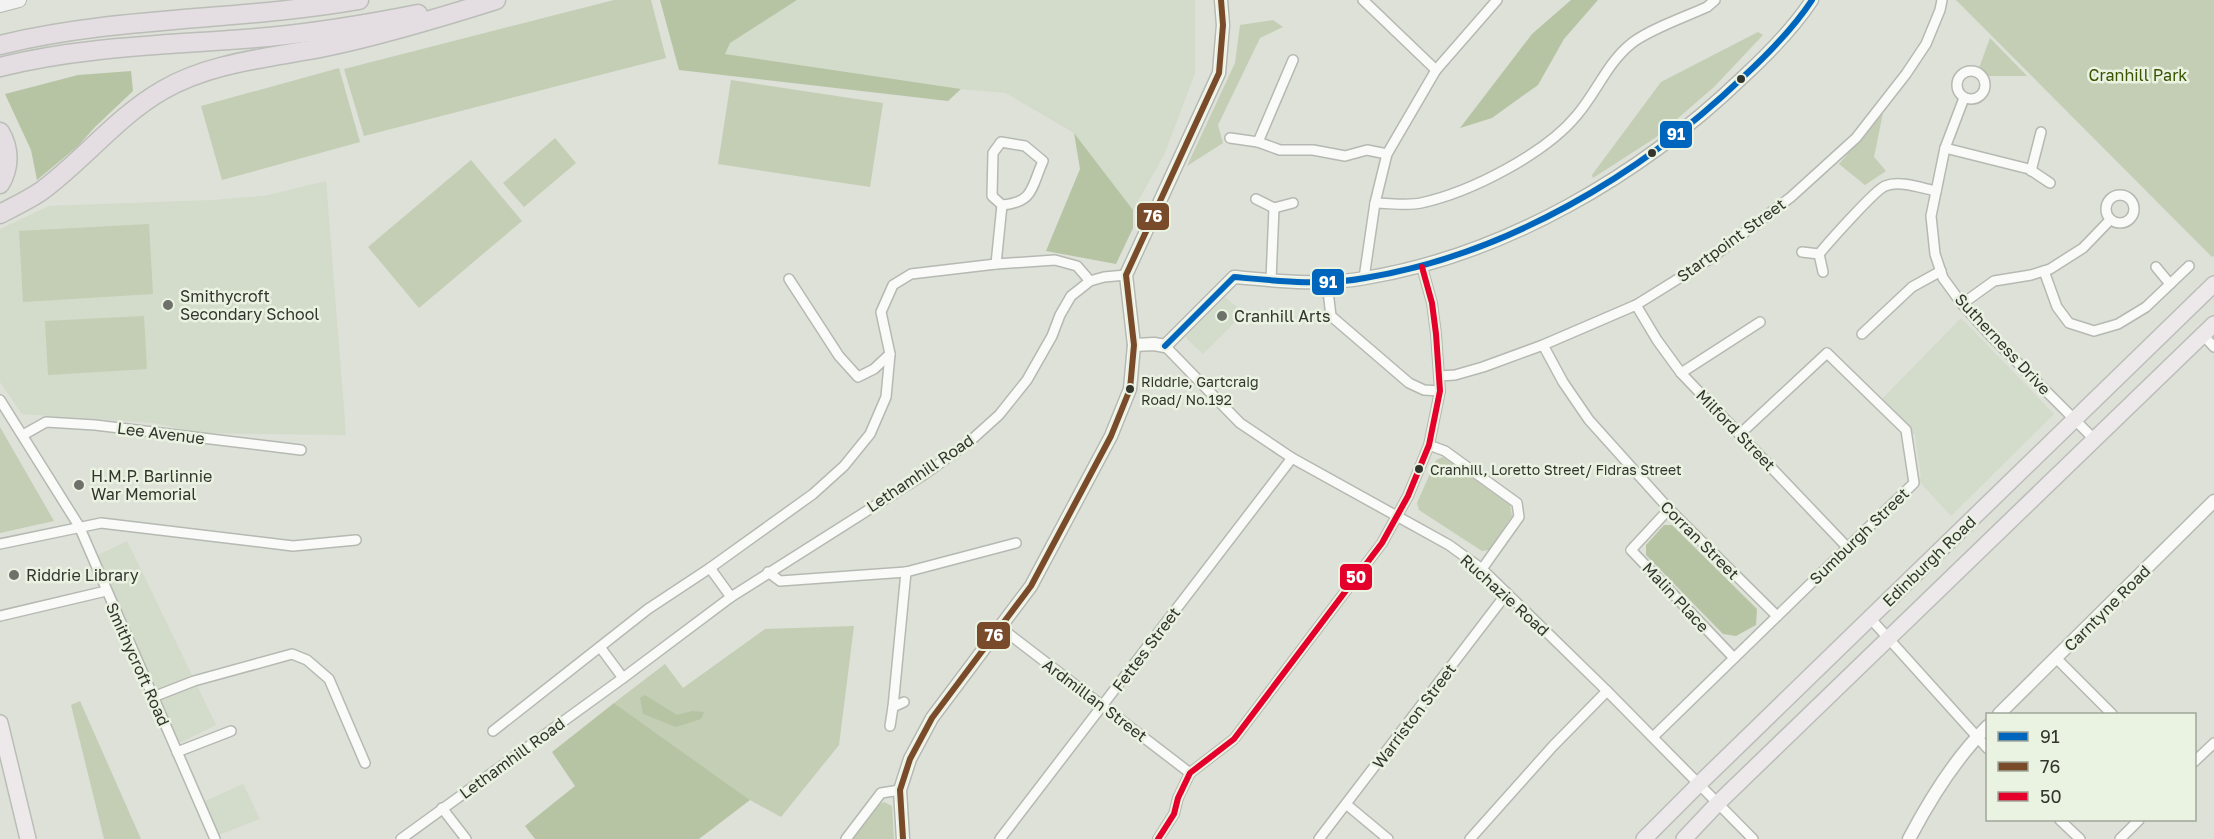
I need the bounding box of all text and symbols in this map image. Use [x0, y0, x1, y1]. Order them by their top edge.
park label: Cranhill Park [2089, 65, 2187, 85]
unlabelled marker [1735, 73, 1747, 85]
line badge: 91 [1659, 120, 1693, 149]
text: 91 [1667, 124, 1685, 144]
unlabelled marker [1646, 147, 1658, 159]
street label: Startpoint Street [1673, 194, 1789, 286]
line badge: 76 [1136, 202, 1170, 231]
text: 76 [1144, 206, 1162, 226]
line badge: 91 [1311, 268, 1345, 296]
text: 91 [1319, 272, 1337, 292]
place label: Smithycroft Secondary School [180, 286, 319, 324]
street label: Sutherness Drive [1951, 289, 2055, 399]
marker: Smithycroft Secondary School [161, 298, 175, 312]
place label: Cranhill Arts [1234, 306, 1330, 326]
marker: Cranhill Arts [1215, 309, 1229, 323]
place label: Riddrie, Gartcraig Road/ No.192 [1141, 373, 1259, 408]
marker: Riddrie, Gartcraig Road/ No.192 [1124, 383, 1136, 395]
street label: Milford Street [1692, 385, 1780, 475]
street label: Lee Avenue [116, 418, 206, 448]
street label: Lethamhill Road [862, 430, 978, 516]
place label: Cranhill, Loretto Street/ Fidras Street [1430, 461, 1682, 478]
marker: Cranhill, Loretto Street/ Fidras Street [1413, 463, 1425, 475]
place label: H.M.P. Barlinnie War Memorial [91, 466, 212, 504]
marker: H.M.P. Barlinnie War Memorial [72, 478, 86, 492]
street label: Sumburgh Street [1805, 483, 1913, 589]
street label: Corran Street [1656, 496, 1744, 584]
street label: Edinburgh Road [1878, 511, 1980, 611]
street label: Ruchazie Road [1456, 550, 1554, 640]
street label: Malin Place [1638, 558, 1714, 636]
street label: Carntyne Road [2060, 561, 2154, 655]
line badge: 50 [1339, 563, 1373, 591]
place label: Riddrie Library [26, 565, 139, 585]
text: 50 [1346, 567, 1366, 587]
marker: Riddrie Library [7, 568, 21, 582]
street label: Smithycroft Road [102, 599, 174, 729]
street label: Fettes Street [1108, 603, 1184, 695]
line badge: 76 [976, 621, 1011, 650]
text: 76 [985, 625, 1003, 645]
street label: Ardmillan Street [1039, 654, 1151, 746]
street label: Warriston Street [1368, 660, 1460, 772]
street label: Lethamhill Road [455, 713, 569, 803]
legend [1986, 713, 2196, 821]
text: 91 [2040, 725, 2060, 747]
text: 76 [2040, 755, 2060, 777]
text: 50 [2040, 785, 2062, 807]

